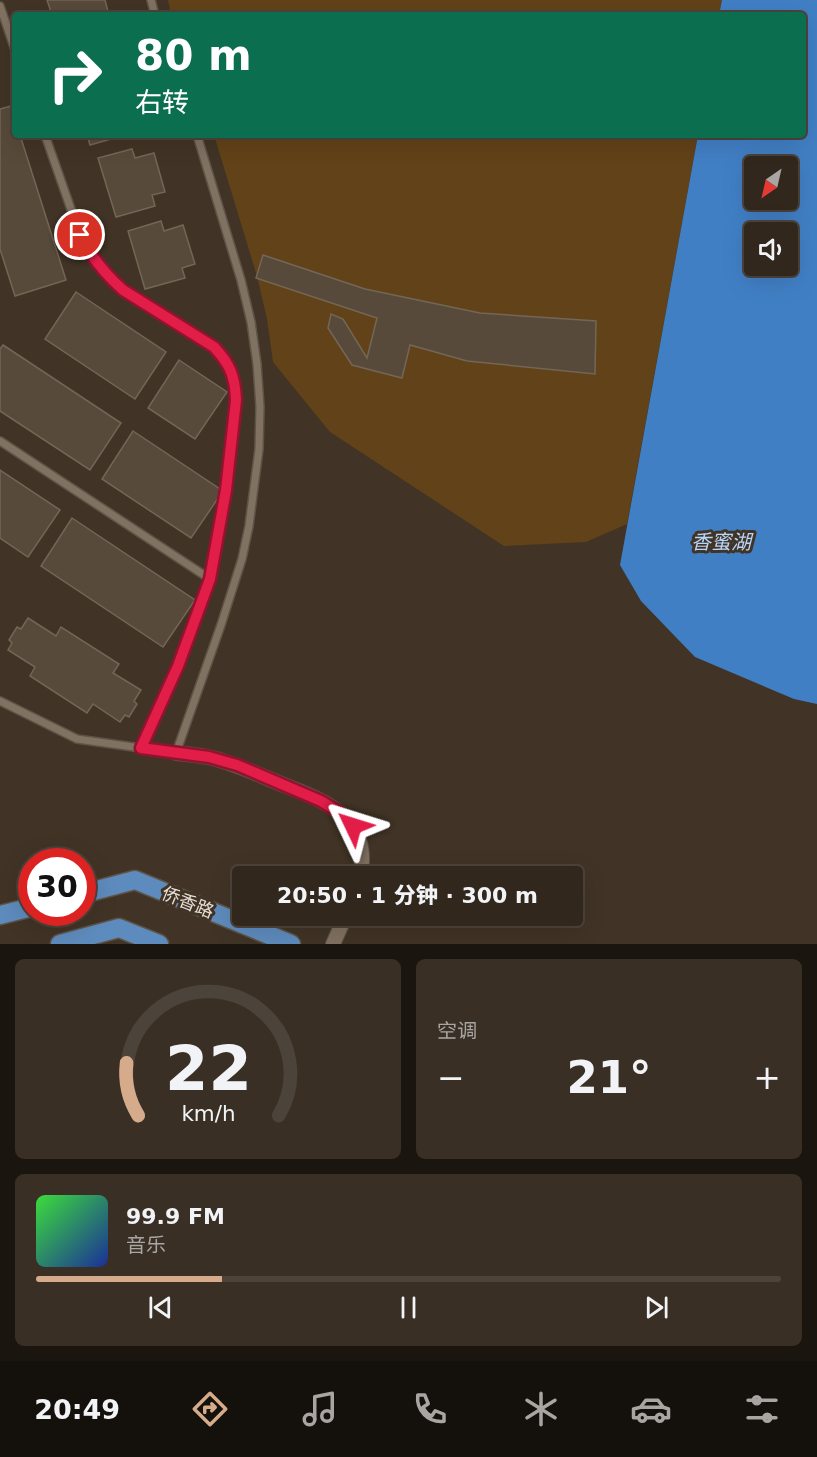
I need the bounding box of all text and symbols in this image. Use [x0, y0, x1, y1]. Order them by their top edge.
text: 80 m [135, 31, 252, 80]
icon: right [36, 36, 114, 114]
text: 右转 [135, 87, 189, 118]
north arrow [744, 156, 798, 210]
map controls [744, 156, 798, 276]
pin [54, 209, 105, 260]
icon: arrive [63, 218, 96, 251]
button: sound [744, 222, 798, 276]
water label: 香蜜湖 [691, 530, 754, 554]
position arrow [321, 794, 385, 858]
speed limit sign: 30 [18, 848, 96, 926]
street label: 侨香路 [159, 882, 217, 922]
text: 20:50 · 1 分钟 · 300 m [277, 883, 538, 908]
text: 空调 [437, 1019, 477, 1043]
text: 22 [165, 1032, 251, 1105]
text: 21° [566, 1051, 652, 1104]
text: − [437, 1058, 465, 1097]
text: + [753, 1058, 781, 1097]
text: km/h [181, 1101, 235, 1126]
text: 99.9 FM [126, 1204, 225, 1229]
text: 音乐 [126, 1233, 166, 1257]
icon: previous [144, 1291, 177, 1324]
icon: pause [392, 1291, 425, 1324]
icon: next [640, 1291, 673, 1324]
icon: directions [189, 1388, 231, 1430]
icon: music [299, 1388, 341, 1430]
icon: phone [409, 1388, 451, 1430]
icon: climate [520, 1388, 562, 1430]
icon: car [630, 1388, 672, 1430]
icon: filters [741, 1388, 783, 1430]
text: 20:49 [34, 1394, 120, 1425]

